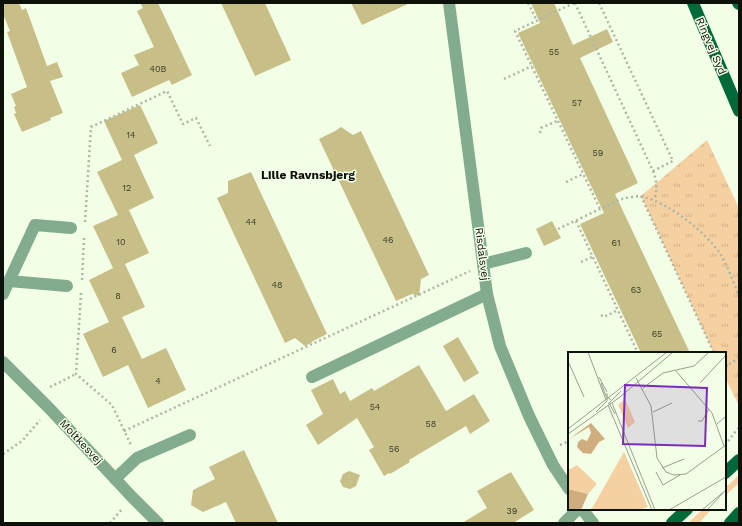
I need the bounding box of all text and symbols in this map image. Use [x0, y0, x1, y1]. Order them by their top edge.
street label: Ringvej Syd [693, 15, 729, 77]
house number: 55 [549, 47, 559, 57]
house number: 40B [150, 64, 167, 74]
house number: 57 [572, 98, 582, 108]
house number: 14 [126, 130, 136, 140]
house number: 59 [593, 148, 603, 158]
district label: Lille Ravnsbjerg [261, 168, 355, 182]
house number: 12 [123, 183, 131, 193]
house number: 44 [246, 217, 257, 227]
street label: Risdalsvej [472, 227, 492, 281]
house number: 46 [383, 235, 393, 245]
house number: 10 [116, 237, 126, 247]
house number: 61 [612, 238, 620, 248]
house number: 48 [271, 280, 283, 290]
house number: 63 [631, 285, 641, 295]
house number: 8 [115, 291, 121, 301]
house number: 65 [652, 329, 662, 339]
house number: 6 [111, 345, 117, 355]
inset map [568, 352, 726, 510]
house number: 4 [155, 376, 161, 386]
house number: 54 [370, 402, 381, 412]
street label: Moltkesvej [57, 417, 105, 467]
house number: 58 [426, 419, 436, 429]
house number: 56 [389, 444, 399, 454]
house number: 39 [507, 506, 517, 516]

